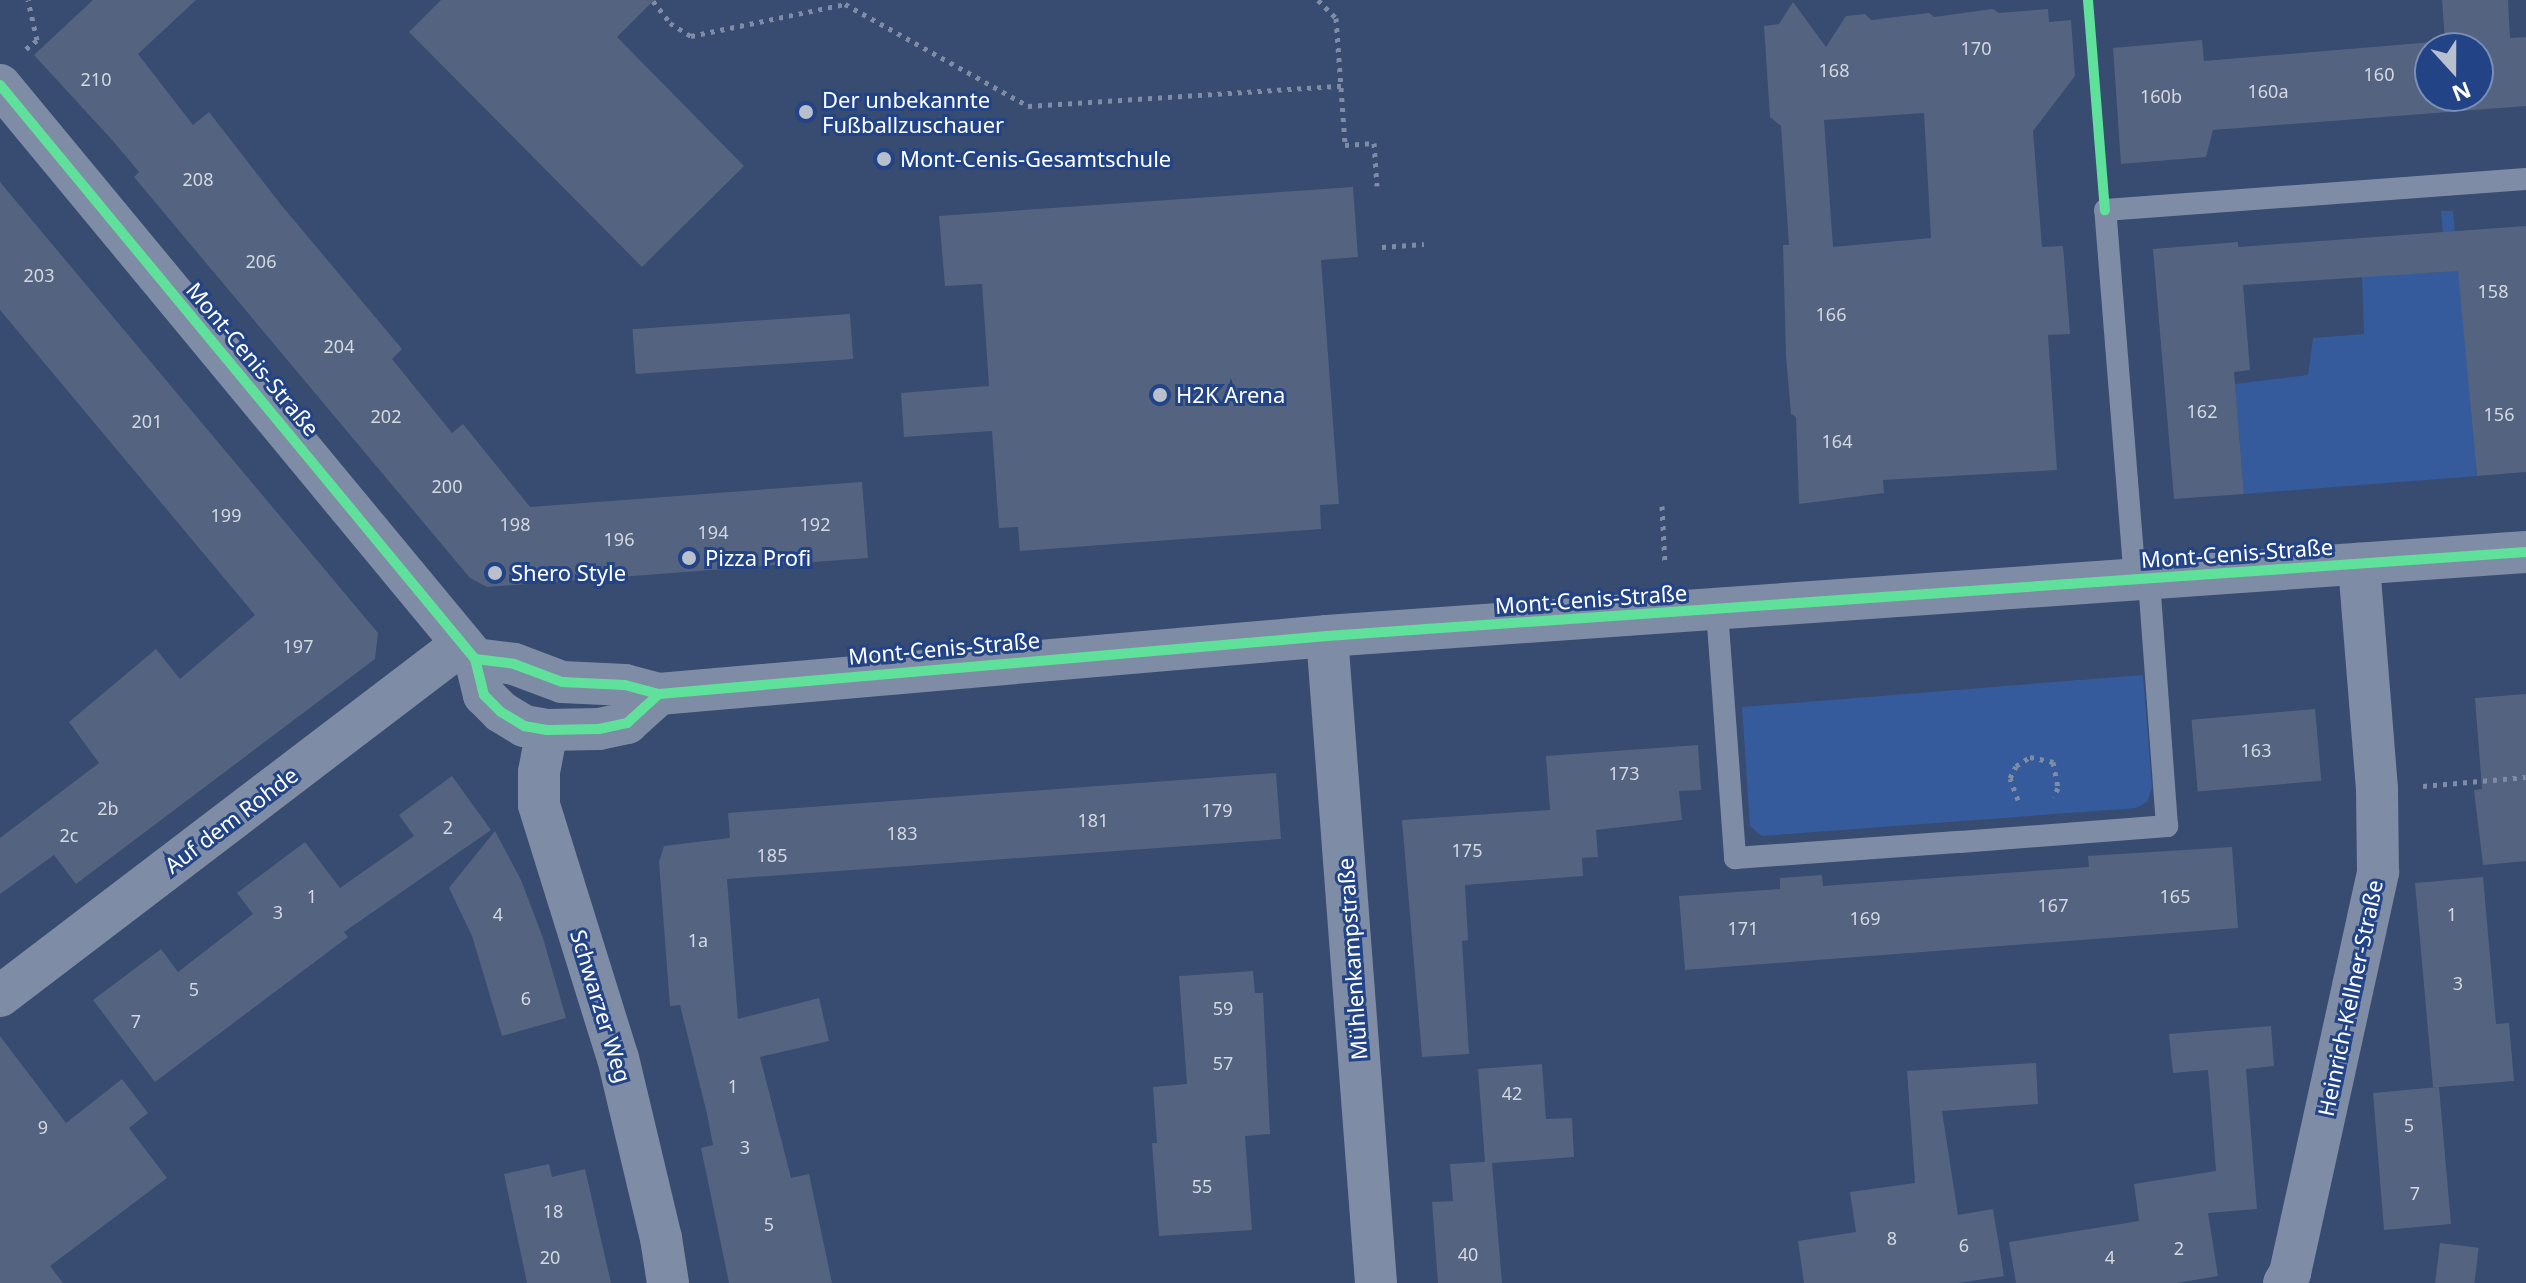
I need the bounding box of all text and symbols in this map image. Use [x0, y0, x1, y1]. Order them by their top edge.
north arrow [2414, 32, 2494, 112]
house number: 170 [1961, 37, 1991, 59]
house number: 168 [1819, 59, 1849, 81]
house number: 160 [2364, 63, 2394, 85]
house number: 210 [81, 68, 111, 90]
text: N [2448, 75, 2476, 110]
house number: 160a [2248, 80, 2288, 102]
house number: 160b [2140, 85, 2182, 107]
place label: Der unbekannte Fußballzuschauer [822, 86, 1004, 138]
marker: Der unbekannte Fußballzuschauer [797, 103, 815, 121]
place label: Mont-Cenis-Gesamtschule [900, 146, 1171, 172]
marker: Mont-Cenis-Gesamtschule [875, 150, 893, 168]
house number: 208 [183, 168, 213, 190]
house number: 206 [246, 250, 276, 272]
house number: 203 [24, 264, 54, 286]
street label: Mont-Cenis-Straße [181, 277, 325, 441]
house number: 158 [2478, 280, 2508, 302]
house number: 166 [1816, 303, 1846, 325]
house number: 204 [324, 335, 354, 357]
place label: H2K Arena [1176, 382, 1285, 408]
marker: H2K Arena [1151, 386, 1169, 404]
house number: 162 [2187, 400, 2217, 422]
house number: 156 [2484, 403, 2514, 425]
house number: 202 [371, 405, 401, 427]
house number: 201 [132, 410, 162, 432]
house number: 164 [1822, 430, 1852, 452]
house number: 200 [432, 475, 462, 497]
house number: 199 [211, 504, 241, 526]
house number: 198 [500, 513, 530, 535]
house number: 192 [800, 513, 830, 535]
house number: 194 [698, 521, 728, 543]
house number: 196 [604, 528, 634, 550]
street label: Mont-Cenis-Straße [2140, 533, 2334, 573]
place label: Pizza Profi [705, 545, 811, 571]
marker: Pizza Profi [680, 549, 698, 567]
place label: Shero Style [511, 560, 626, 586]
marker: Shero Style [486, 564, 504, 582]
street label: Mont-Cenis-Straße [1494, 579, 1688, 619]
street label: Mont-Cenis-Straße [847, 626, 1041, 670]
house number: 197 [283, 635, 313, 657]
house number: 163 [2241, 739, 2271, 761]
street label: Auf dem Rohde [159, 761, 303, 879]
house number: 173 [1609, 762, 1639, 784]
house number: 2b [97, 797, 119, 819]
house number: 179 [1202, 799, 1232, 821]
house number: 181 [1078, 809, 1108, 831]
house number: 2 [443, 816, 453, 838]
house number: 183 [887, 822, 917, 844]
house number: 2c [60, 824, 78, 846]
house number: 175 [1452, 839, 1482, 861]
house number: 185 [757, 844, 787, 866]
street label: Mühlenkampstraße [1332, 857, 1372, 1061]
street label: Heinrich-Kellner-Straße [2312, 877, 2388, 1119]
house number: 1 [307, 885, 317, 907]
house number: 165 [2160, 885, 2190, 907]
house number: 167 [2038, 894, 2068, 916]
house number: 3 [273, 901, 283, 923]
house number: 4 [493, 903, 503, 925]
house number: 1 [2447, 903, 2457, 925]
house number: 169 [1850, 907, 1880, 929]
house number: 171 [1728, 917, 1758, 939]
street label: Schwarzer Weg [565, 926, 637, 1086]
house number: 1a [688, 929, 708, 951]
house number: 3 [2453, 972, 2463, 994]
house number: 5 [189, 978, 199, 1000]
house number: 6 [521, 987, 531, 1009]
house number: 59 [1213, 997, 1233, 1019]
house number: 7 [131, 1010, 141, 1032]
house number: 57 [1213, 1052, 1233, 1074]
house number: 1 [728, 1075, 738, 1097]
house number: 42 [1502, 1082, 1522, 1104]
house number: 5 [2404, 1114, 2414, 1136]
house number: 9 [38, 1116, 48, 1138]
house number: 3 [740, 1136, 750, 1158]
house number: 55 [1192, 1175, 1212, 1197]
house number: 7 [2410, 1182, 2420, 1204]
house number: 18 [543, 1200, 563, 1222]
house number: 5 [764, 1213, 774, 1235]
house number: 8 [1887, 1227, 1897, 1249]
house number: 6 [1959, 1234, 1969, 1256]
house number: 2 [2174, 1237, 2184, 1259]
house number: 40 [1458, 1243, 1478, 1265]
house number: 20 [540, 1246, 560, 1268]
house number: 4 [2105, 1246, 2115, 1268]

